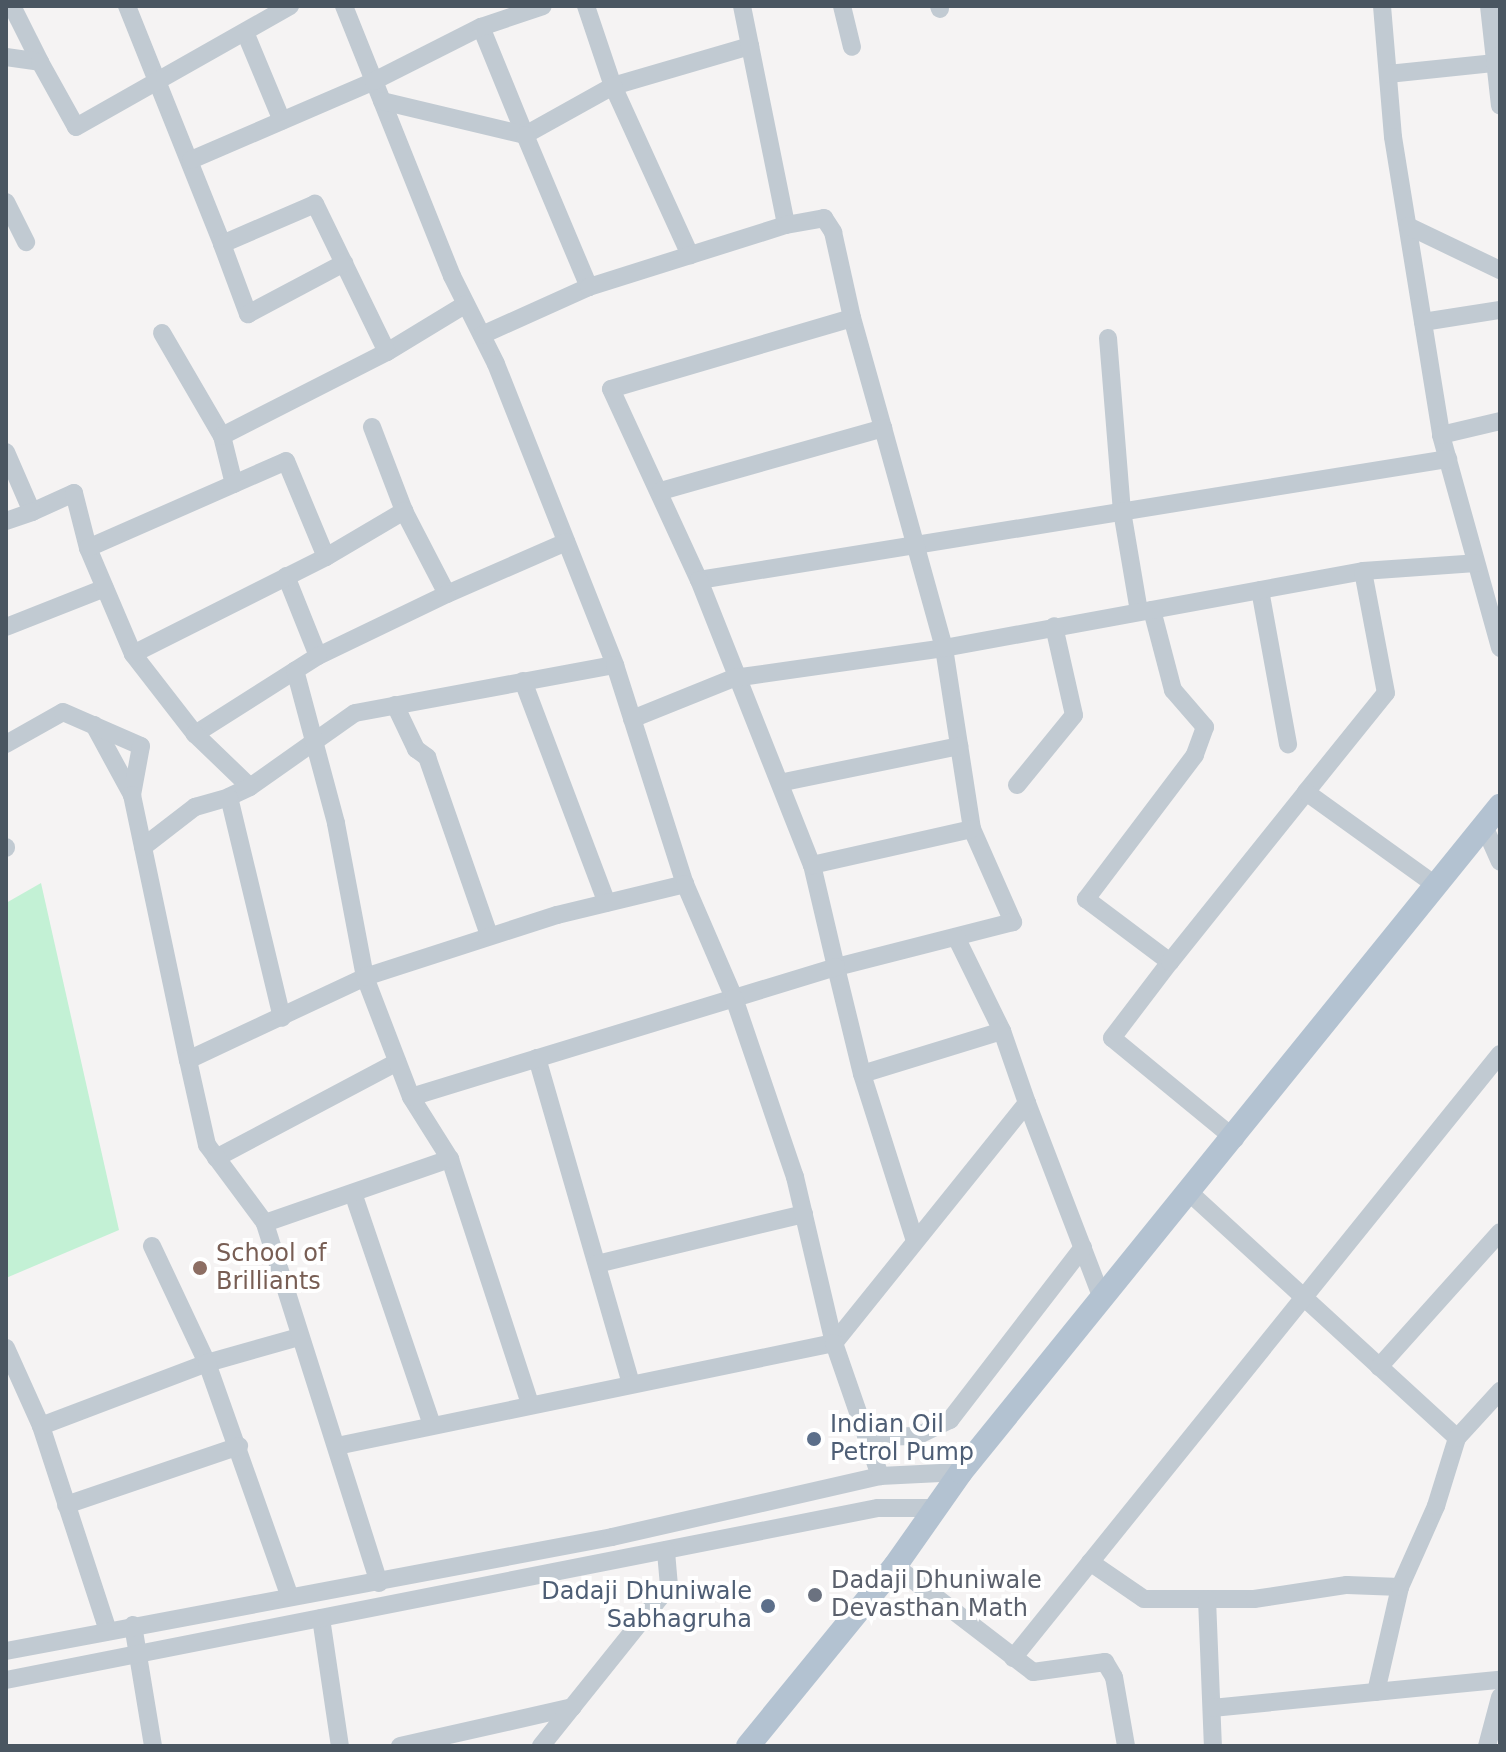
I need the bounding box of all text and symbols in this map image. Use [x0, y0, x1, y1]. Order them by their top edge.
place label: School of Brilliants [216, 1240, 326, 1296]
marker: School of Brilliants [191, 1259, 209, 1277]
place label: Indian Oil Petrol Pump [830, 1411, 974, 1467]
marker: Indian Oil Petrol Pump [805, 1430, 823, 1448]
place label: Dadaji Dhuniwale Devasthan Math [831, 1567, 1042, 1623]
place label: Dadaji Dhuniwale Sabhagruha [541, 1578, 752, 1634]
marker: Dadaji Dhuniwale Devasthan Math [806, 1586, 824, 1604]
marker: Dadaji Dhuniwale Sabhagruha [759, 1597, 777, 1615]

